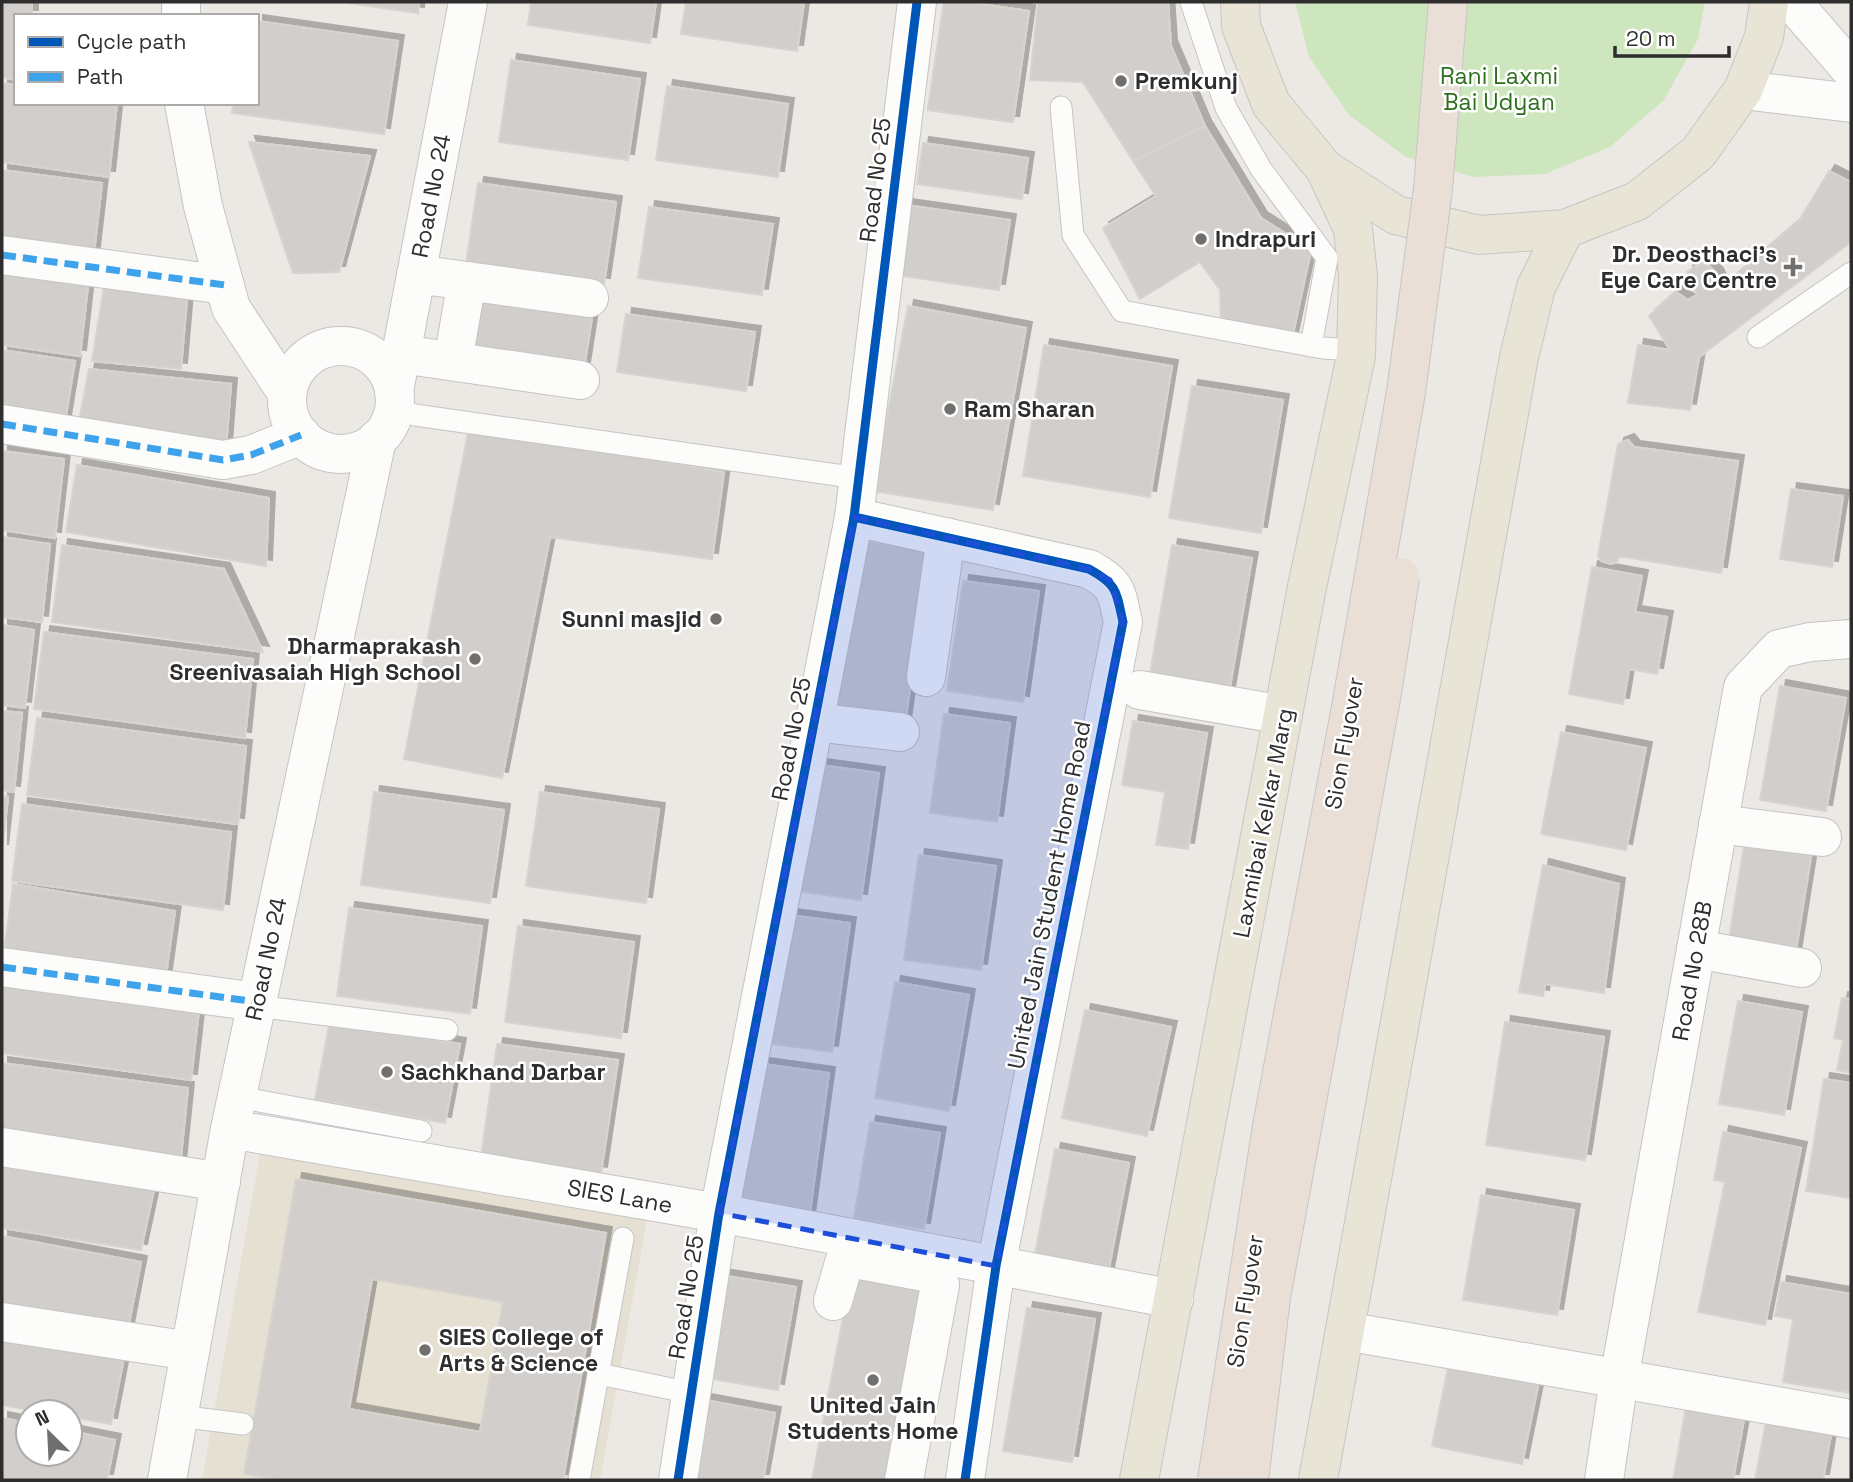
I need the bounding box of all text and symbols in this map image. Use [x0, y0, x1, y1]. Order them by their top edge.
legend [14, 14, 259, 105]
scale bar [1615, 14, 1729, 58]
text: 20 m [1626, 25, 1676, 52]
text: Cycle path [77, 28, 186, 55]
park label: Rani Laxmi Bai Udyan [1440, 61, 1558, 117]
text: Path [77, 63, 123, 90]
place label: Premkunj [1135, 66, 1238, 96]
marker: Premkunj [1113, 73, 1129, 89]
street label: Road No 25 [852, 116, 898, 244]
street label: Road No 24 [404, 132, 458, 260]
place label: Indrapuri [1215, 224, 1316, 254]
marker: Indrapuri [1193, 231, 1209, 247]
place label: Dr. Deosthaci's Eye Care Centre [1601, 239, 1777, 295]
marker: Dr. Deosthaci's Eye Care Centre [1783, 257, 1803, 277]
place label: Ram Sharan [964, 394, 1095, 424]
marker: Ram Sharan [942, 401, 958, 417]
place label: Sunni masjid [562, 604, 702, 634]
marker: Sunni masjid [708, 611, 724, 627]
place label: Dharmaprakash Sreenivasaiah High School [170, 631, 461, 687]
marker: Dharmaprakash Sreenivasaiah High School [467, 651, 483, 667]
street label: Sion Flyover [1318, 674, 1370, 812]
street label: Road No 25 [764, 675, 818, 803]
street label: Laxmibai Kelkar Marg [1226, 706, 1300, 940]
street label: United Jain Student Home Road [1001, 718, 1097, 1072]
street label: Road No 24 [238, 895, 294, 1023]
street label: Road No 28B [1665, 899, 1719, 1043]
place label: Sachkhand Darbar [401, 1057, 606, 1087]
marker: Sachkhand Darbar [379, 1064, 395, 1080]
street label: SIES Lane [565, 1172, 675, 1220]
street label: Sion Flyover [1220, 1232, 1270, 1370]
street label: Road No 25 [661, 1233, 711, 1361]
place label: SIES College of Arts & Science [439, 1322, 603, 1378]
marker: SIES College of Arts & Science [417, 1342, 433, 1358]
marker: United Jain Students Home [865, 1372, 881, 1388]
place label: United Jain Students Home [788, 1390, 958, 1446]
north arrow [14, 1398, 84, 1468]
text: N [31, 1404, 53, 1432]

